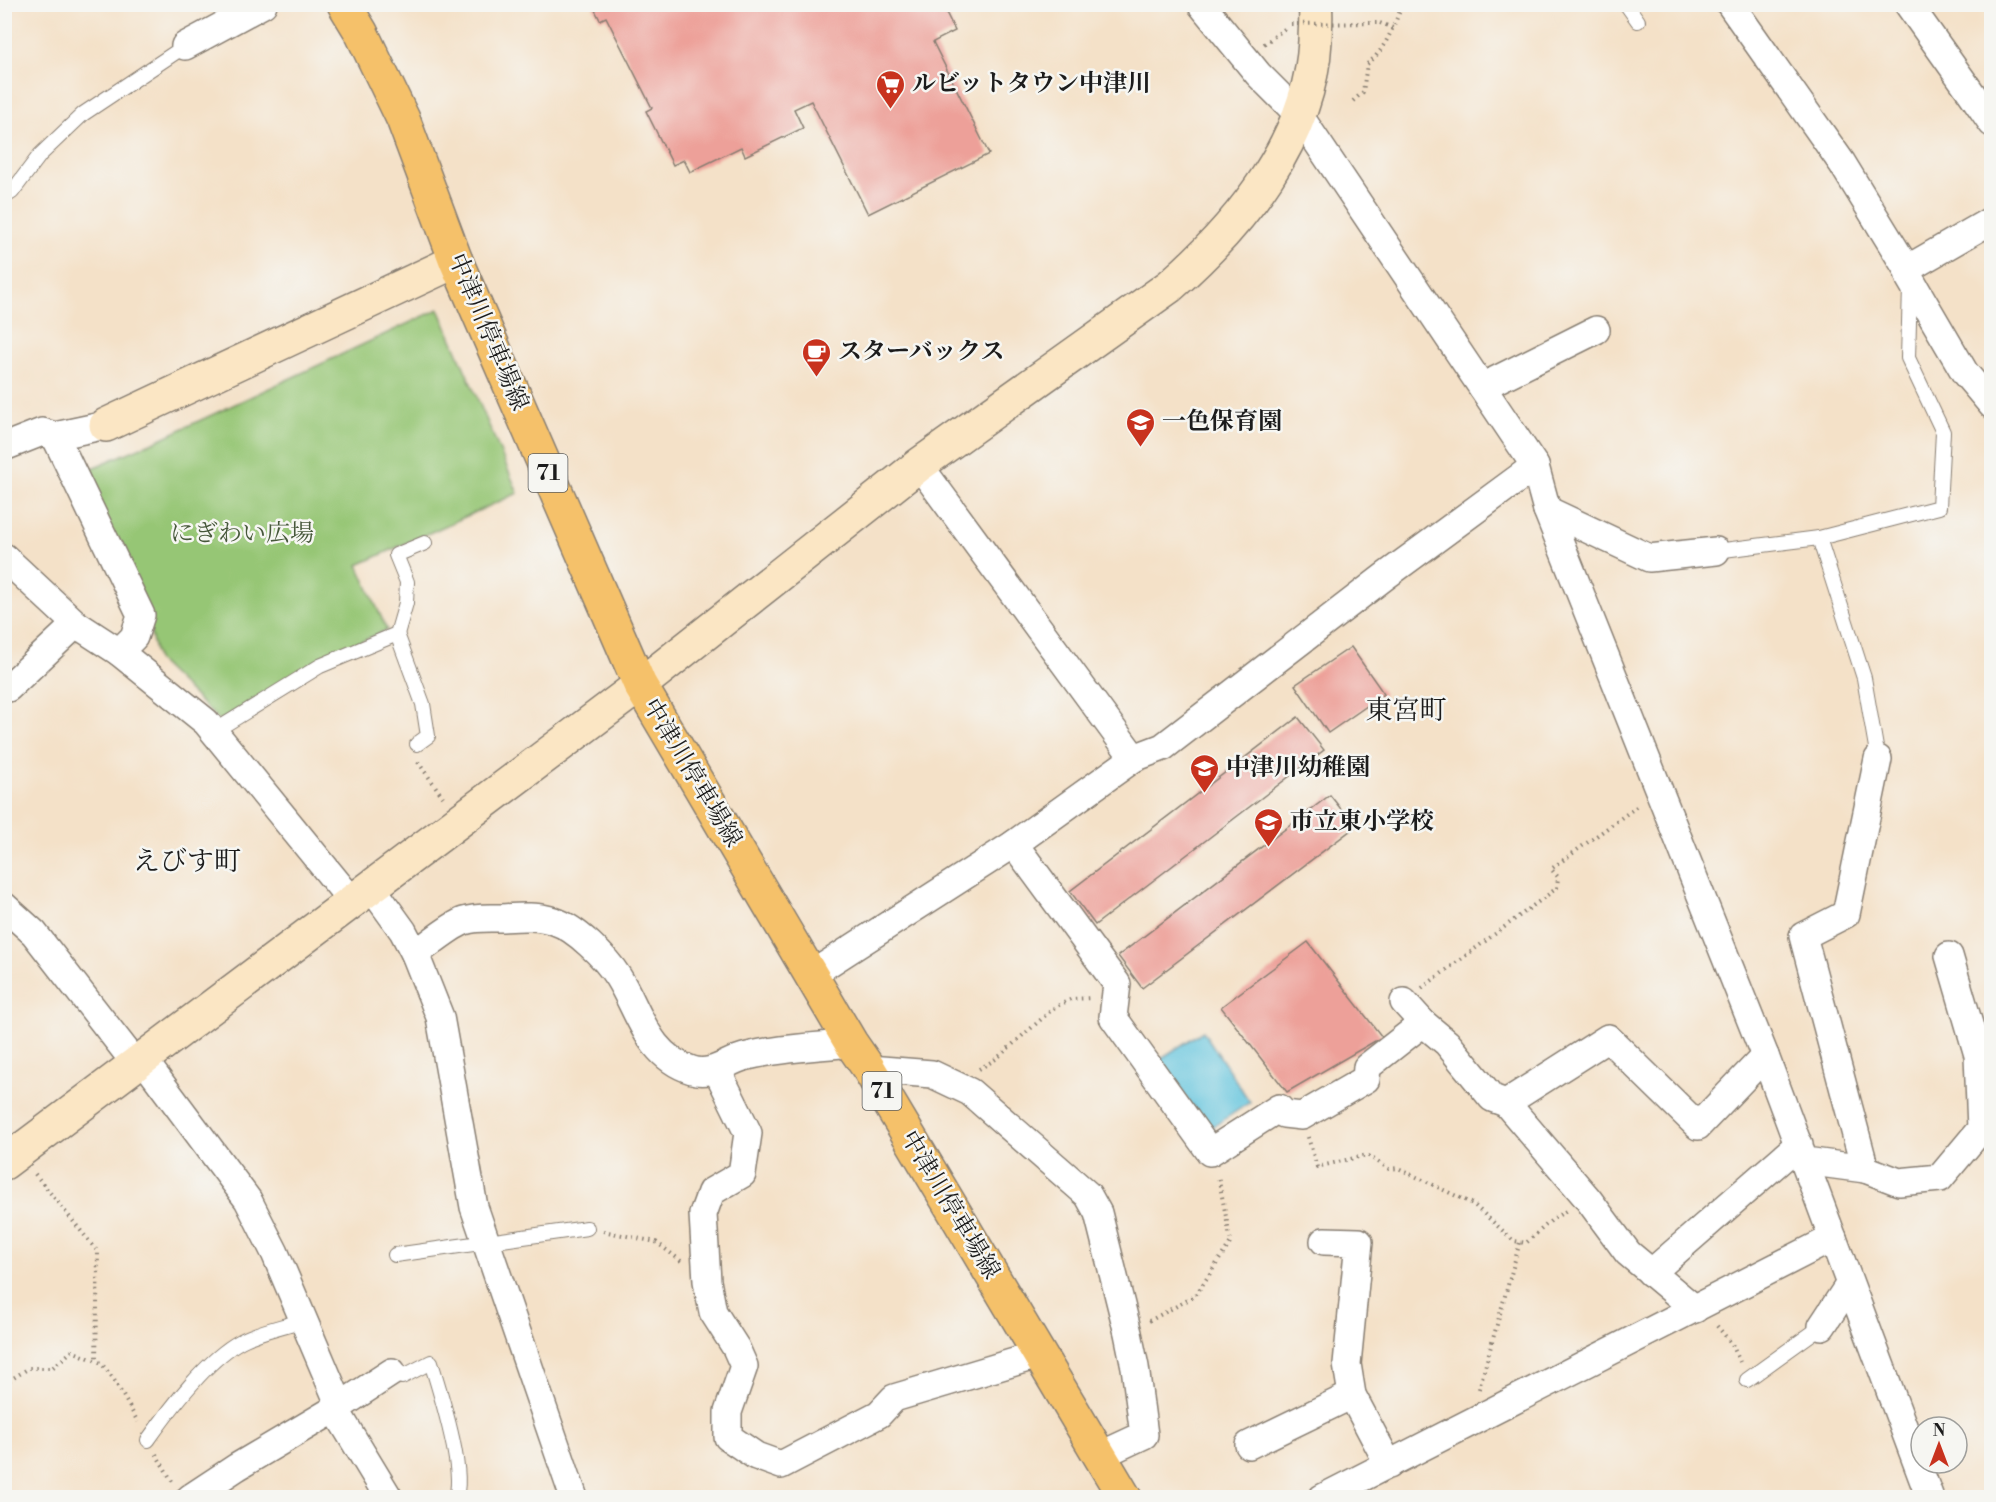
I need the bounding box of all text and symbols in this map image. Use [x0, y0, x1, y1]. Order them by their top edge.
supermarket icon: ルビットタウン中津川 [875, 68, 907, 110]
place label: ルビットタウン中津川 [912, 69, 1151, 99]
street label: 中津川停車場線 [441, 249, 535, 415]
cafe icon: スターバックス [801, 336, 833, 378]
place label: スターバックス [838, 337, 1005, 367]
school or university icon: 一色保育園 [1125, 406, 1157, 448]
place label: 一色保育園 [1162, 407, 1282, 437]
road number: 71 [528, 454, 568, 492]
park label: にぎわい広場 [170, 519, 314, 549]
street label: 中津川停車場線 [636, 693, 748, 853]
district label: 東宮町 [1366, 694, 1447, 728]
school or university icon: 中津川幼稚園 [1189, 752, 1221, 794]
place label: 中津川幼稚園 [1226, 753, 1370, 783]
school or university icon: 市立東小学校 [1253, 806, 1285, 848]
place label: 市立東小学校 [1290, 807, 1434, 837]
district label: えびす町 [133, 845, 241, 879]
road number: 71 [862, 1072, 902, 1110]
street label: 中津川停車場線 [894, 1125, 1006, 1285]
north arrow [1909, 1415, 1969, 1475]
text: N [1933, 1421, 1946, 1441]

